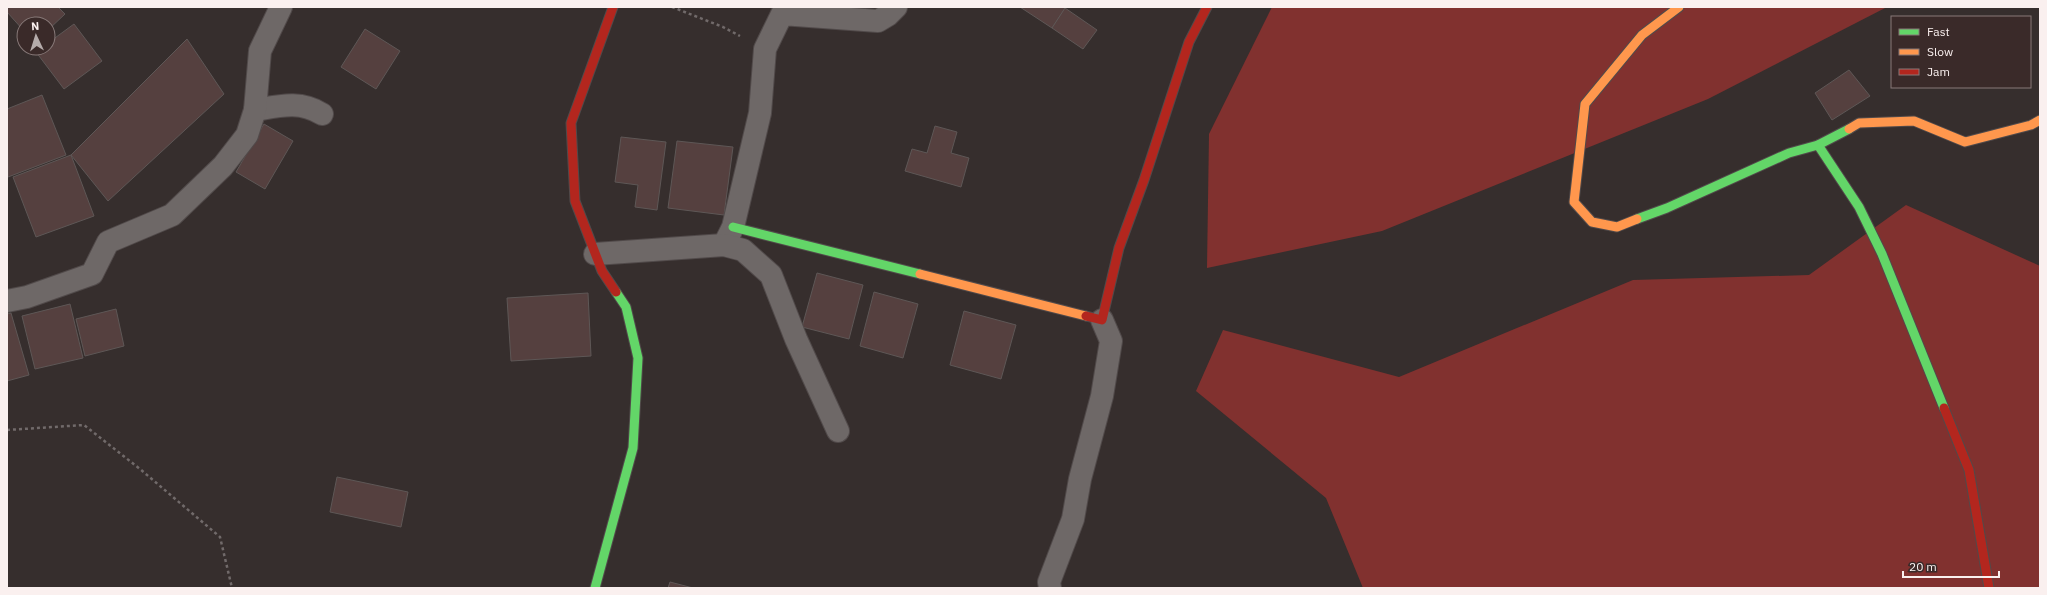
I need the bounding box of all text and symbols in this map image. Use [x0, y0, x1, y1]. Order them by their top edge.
north arrow [16, 16, 56, 56]
legend [1891, 16, 2031, 88]
text: N [31, 19, 40, 33]
text: Fast [1927, 24, 1950, 39]
text: Slow [1927, 44, 1953, 59]
text: Jam [1927, 64, 1950, 79]
scale bar [1903, 553, 1999, 579]
text: 20 m [1909, 559, 1937, 574]

